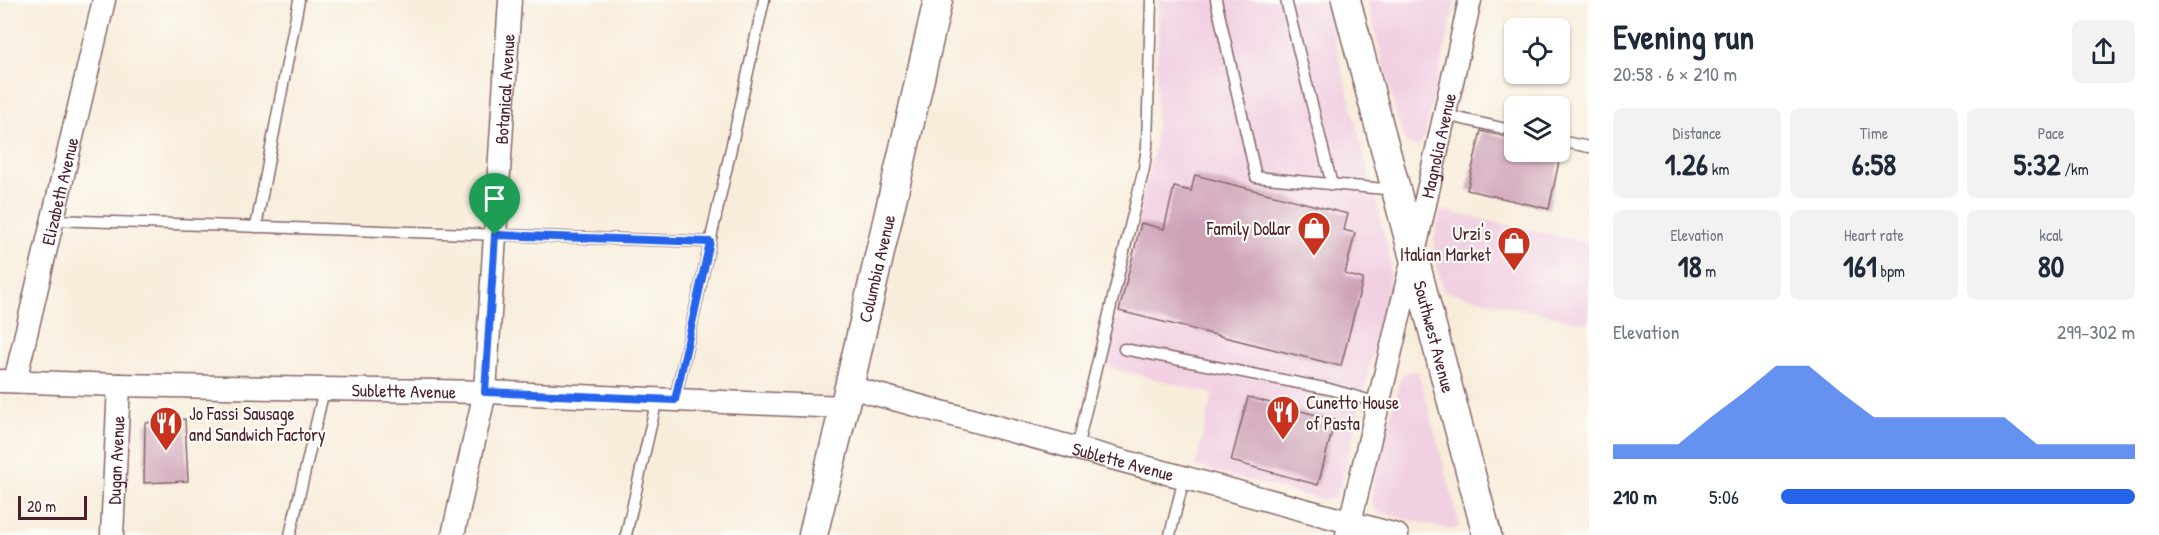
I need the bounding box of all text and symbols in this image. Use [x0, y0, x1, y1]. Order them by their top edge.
text: Evening run [1613, 15, 1754, 59]
map controls [1504, 18, 1570, 162]
button: locate [1504, 18, 1570, 84]
button: share [2072, 20, 2135, 83]
street label: Botanical Avenue [488, 33, 520, 145]
text: 20:58 · 6 × 210 m [1613, 60, 1737, 87]
street label: Magnolia Avenue [1414, 91, 1462, 200]
button: layers [1504, 96, 1570, 162]
text: Distance [1673, 122, 1721, 144]
text: Time [1860, 122, 1888, 144]
text: Pace [2038, 122, 2064, 144]
street label: Elizabeth Avenue [35, 135, 84, 247]
text: 1.26 [1665, 144, 1708, 184]
text: 6:58 [1852, 144, 1896, 184]
text: 5:32 [2013, 144, 2061, 184]
text: km [1708, 158, 1729, 180]
text: /km [2061, 158, 2089, 180]
pin [469, 173, 520, 235]
icon: arrive [478, 182, 511, 215]
shop icon: Family Dollar [1296, 210, 1332, 257]
street label: Columbia Avenue [852, 212, 901, 325]
place label: Family Dollar [1206, 216, 1291, 241]
place label: Urzi's Italian Market [1400, 221, 1492, 267]
text: Elevation [1670, 224, 1724, 246]
text: Heart rate [1844, 224, 1904, 246]
text: kcal [2039, 224, 2063, 246]
shop icon: Urzi's Italian Market [1496, 225, 1532, 272]
text: 18 [1678, 246, 1702, 286]
text: 161 [1843, 246, 1877, 286]
text: 80 [2038, 246, 2064, 286]
text: m [1702, 260, 1716, 282]
text: bpm [1877, 260, 1905, 282]
street label: Southwest Avenue [1408, 278, 1461, 395]
text: Elevation [1613, 318, 1679, 345]
text: 299–302 m [2057, 318, 2135, 345]
street label: Sublette Avenue [352, 377, 456, 404]
place label: Cunetto House of Pasta [1306, 390, 1399, 436]
restaurant icon: Cunetto House of Pasta [1265, 394, 1301, 441]
place label: Jo Fassi Sausage and Sandwich Factory [189, 401, 326, 447]
restaurant icon: Jo Fassi Sausage and Sandwich Factory [148, 405, 184, 452]
street label: Dugan Avenue [101, 415, 130, 505]
street label: Sublette Avenue [1070, 435, 1177, 487]
text: 210 m [1613, 483, 1657, 510]
text: 5:06 [1709, 483, 1739, 510]
scale bar [18, 493, 87, 520]
text: 20 m [27, 495, 56, 517]

